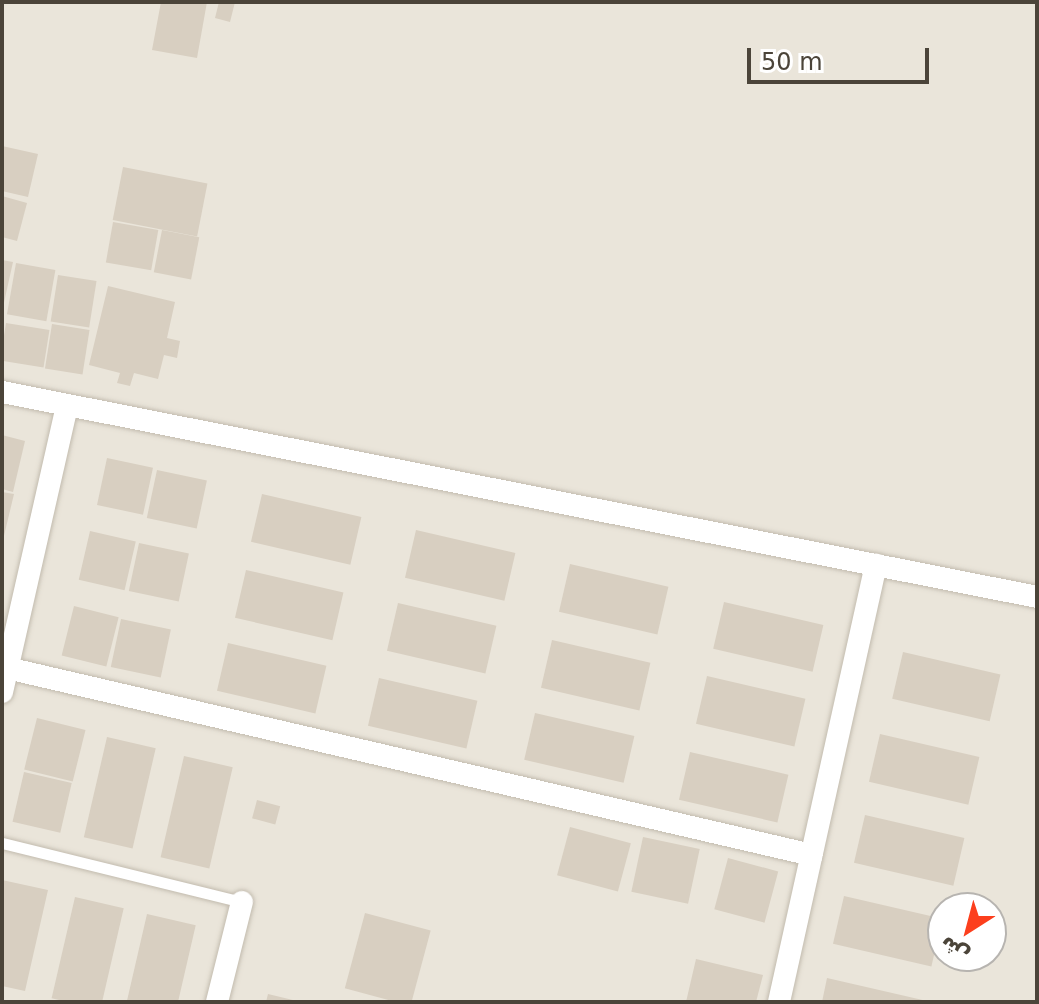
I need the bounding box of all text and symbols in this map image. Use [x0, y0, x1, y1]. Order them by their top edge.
scale bar [751, 32, 933, 82]
text: 50 m [761, 48, 823, 76]
north arrow [927, 892, 1007, 972]
text: ش [934, 931, 973, 969]

